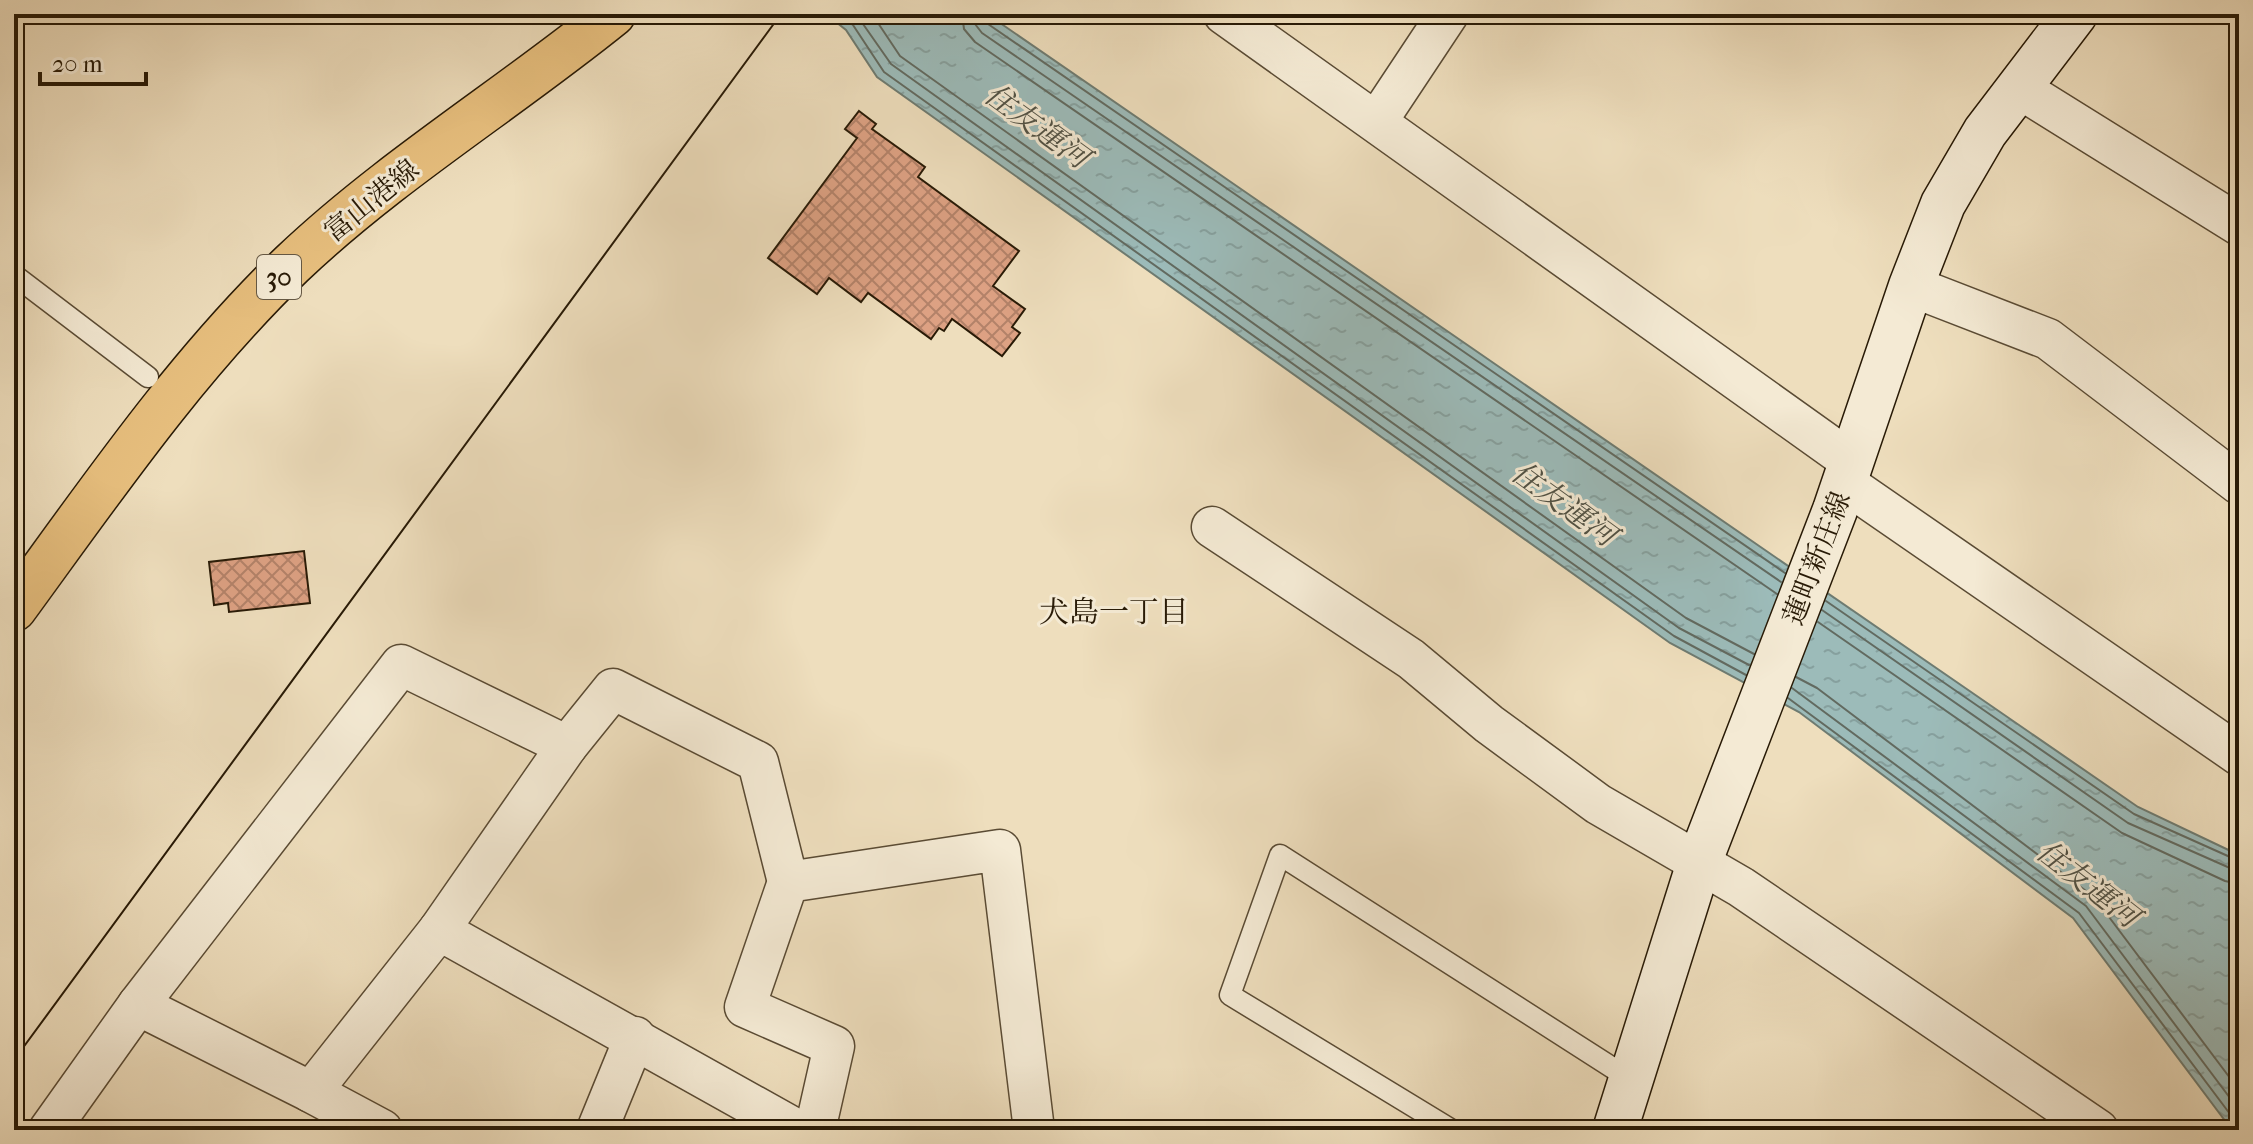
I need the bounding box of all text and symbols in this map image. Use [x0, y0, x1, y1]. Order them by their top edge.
scale bar [40, 36, 146, 86]
text: 20 m [52, 50, 103, 78]
water label: 住友運河 [978, 77, 1100, 179]
street label: 富山港線 [317, 152, 425, 248]
road number: 30 [257, 255, 301, 299]
water label: 住友運河 [1505, 455, 1627, 557]
street label: 蓮町新庄線 [1776, 487, 1857, 629]
district label: 犬島一丁目 [1039, 595, 1189, 630]
water label: 住友運河 [2030, 834, 2150, 938]

